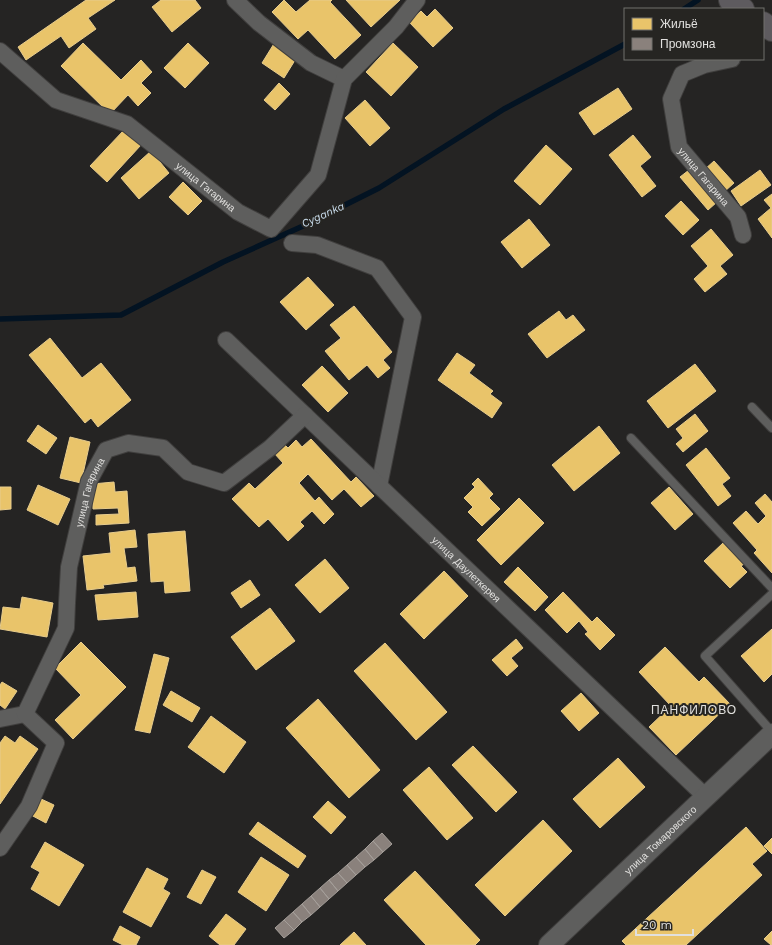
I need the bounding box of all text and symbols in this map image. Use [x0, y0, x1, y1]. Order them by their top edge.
legend [624, 8, 764, 60]
text: Жильё [660, 17, 698, 31]
text: Промзона [660, 37, 716, 51]
street label: улица Гагарина [676, 145, 732, 208]
street label: улица Гагарина [174, 160, 238, 214]
water label: Cyganka [300, 199, 347, 231]
street label: улица Гагарина [73, 455, 106, 528]
street label: улица Даулеткерея [430, 534, 503, 604]
district label: ПАНФИЛОВО [651, 703, 737, 717]
street label: улица Томаровского [622, 803, 699, 876]
scale bar [636, 911, 693, 937]
text: 20 m [642, 918, 672, 932]

